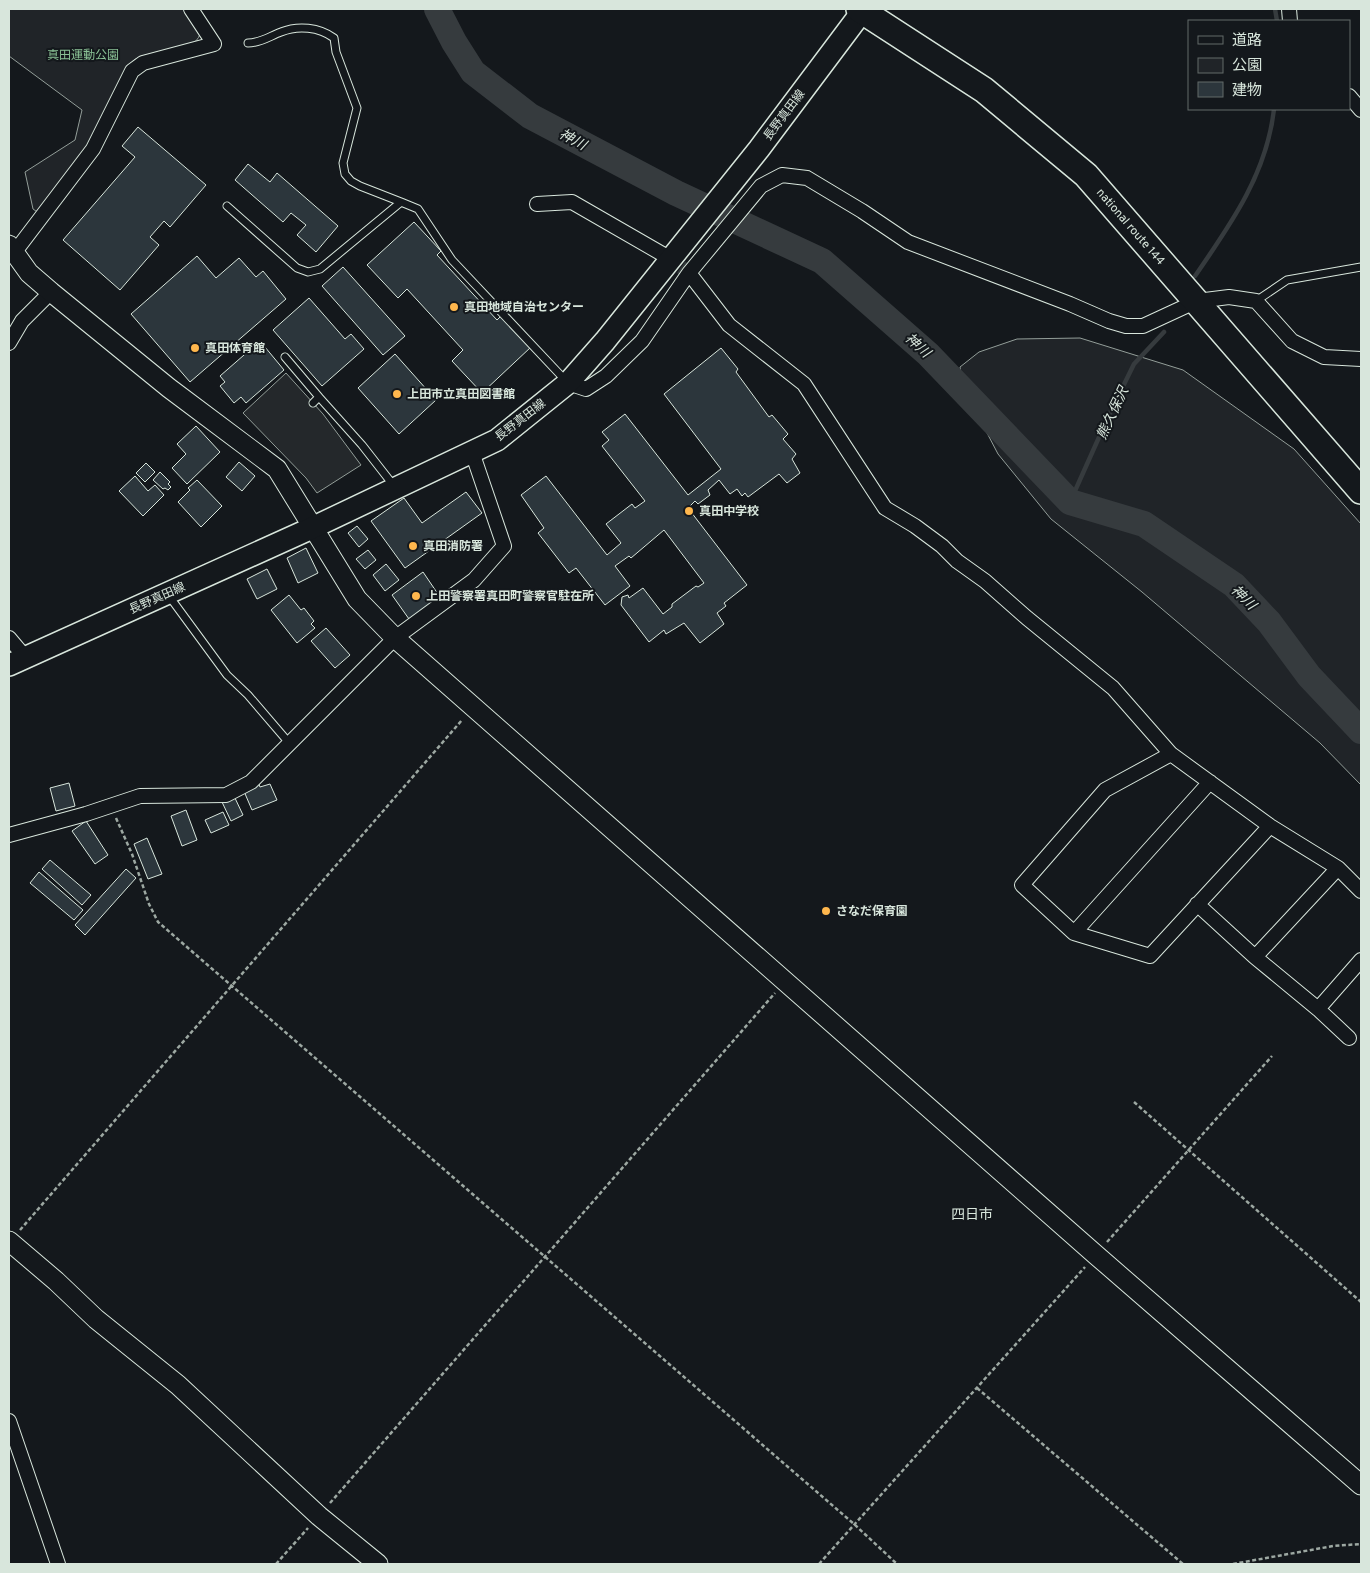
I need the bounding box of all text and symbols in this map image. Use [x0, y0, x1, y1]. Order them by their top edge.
legend [1188, 20, 1350, 110]
text: 道路 [1232, 32, 1262, 51]
park label: 真田運動公園 [47, 48, 119, 64]
text: 公園 [1232, 57, 1262, 76]
text: 建物 [1232, 82, 1262, 101]
street label: 長野真田線 [760, 87, 809, 144]
water label: 神川 [556, 126, 590, 155]
street label: national route 144 [1092, 185, 1168, 269]
place label: 真田地域自治センター [464, 300, 584, 316]
marker: 真田地域自治センター [448, 301, 460, 313]
water label: 神川 [901, 330, 935, 363]
place label: 真田体育館 [205, 341, 265, 357]
marker: 真田体育館 [189, 342, 201, 354]
water label: 熊久保沢 [1094, 383, 1134, 443]
place label: 上田市立真田図書館 [407, 387, 515, 403]
marker: 上田市立真田図書館 [391, 388, 403, 400]
street label: 長野真田線 [492, 396, 549, 446]
place label: 真田中学校 [699, 504, 759, 520]
marker: 真田中学校 [683, 505, 695, 517]
place label: 真田消防署 [423, 539, 483, 555]
marker: 真田消防署 [407, 540, 419, 552]
street label: 長野真田線 [127, 579, 188, 618]
water label: 神川 [1227, 582, 1260, 615]
place label: 上田警察署真田町警察官駐在所 [426, 589, 594, 605]
marker: 上田警察署真田町警察官駐在所 [410, 590, 422, 602]
place label: さなだ保育園 [836, 904, 908, 920]
marker: さなだ保育園 [820, 905, 832, 917]
district label: 四日市 [951, 1207, 993, 1224]

